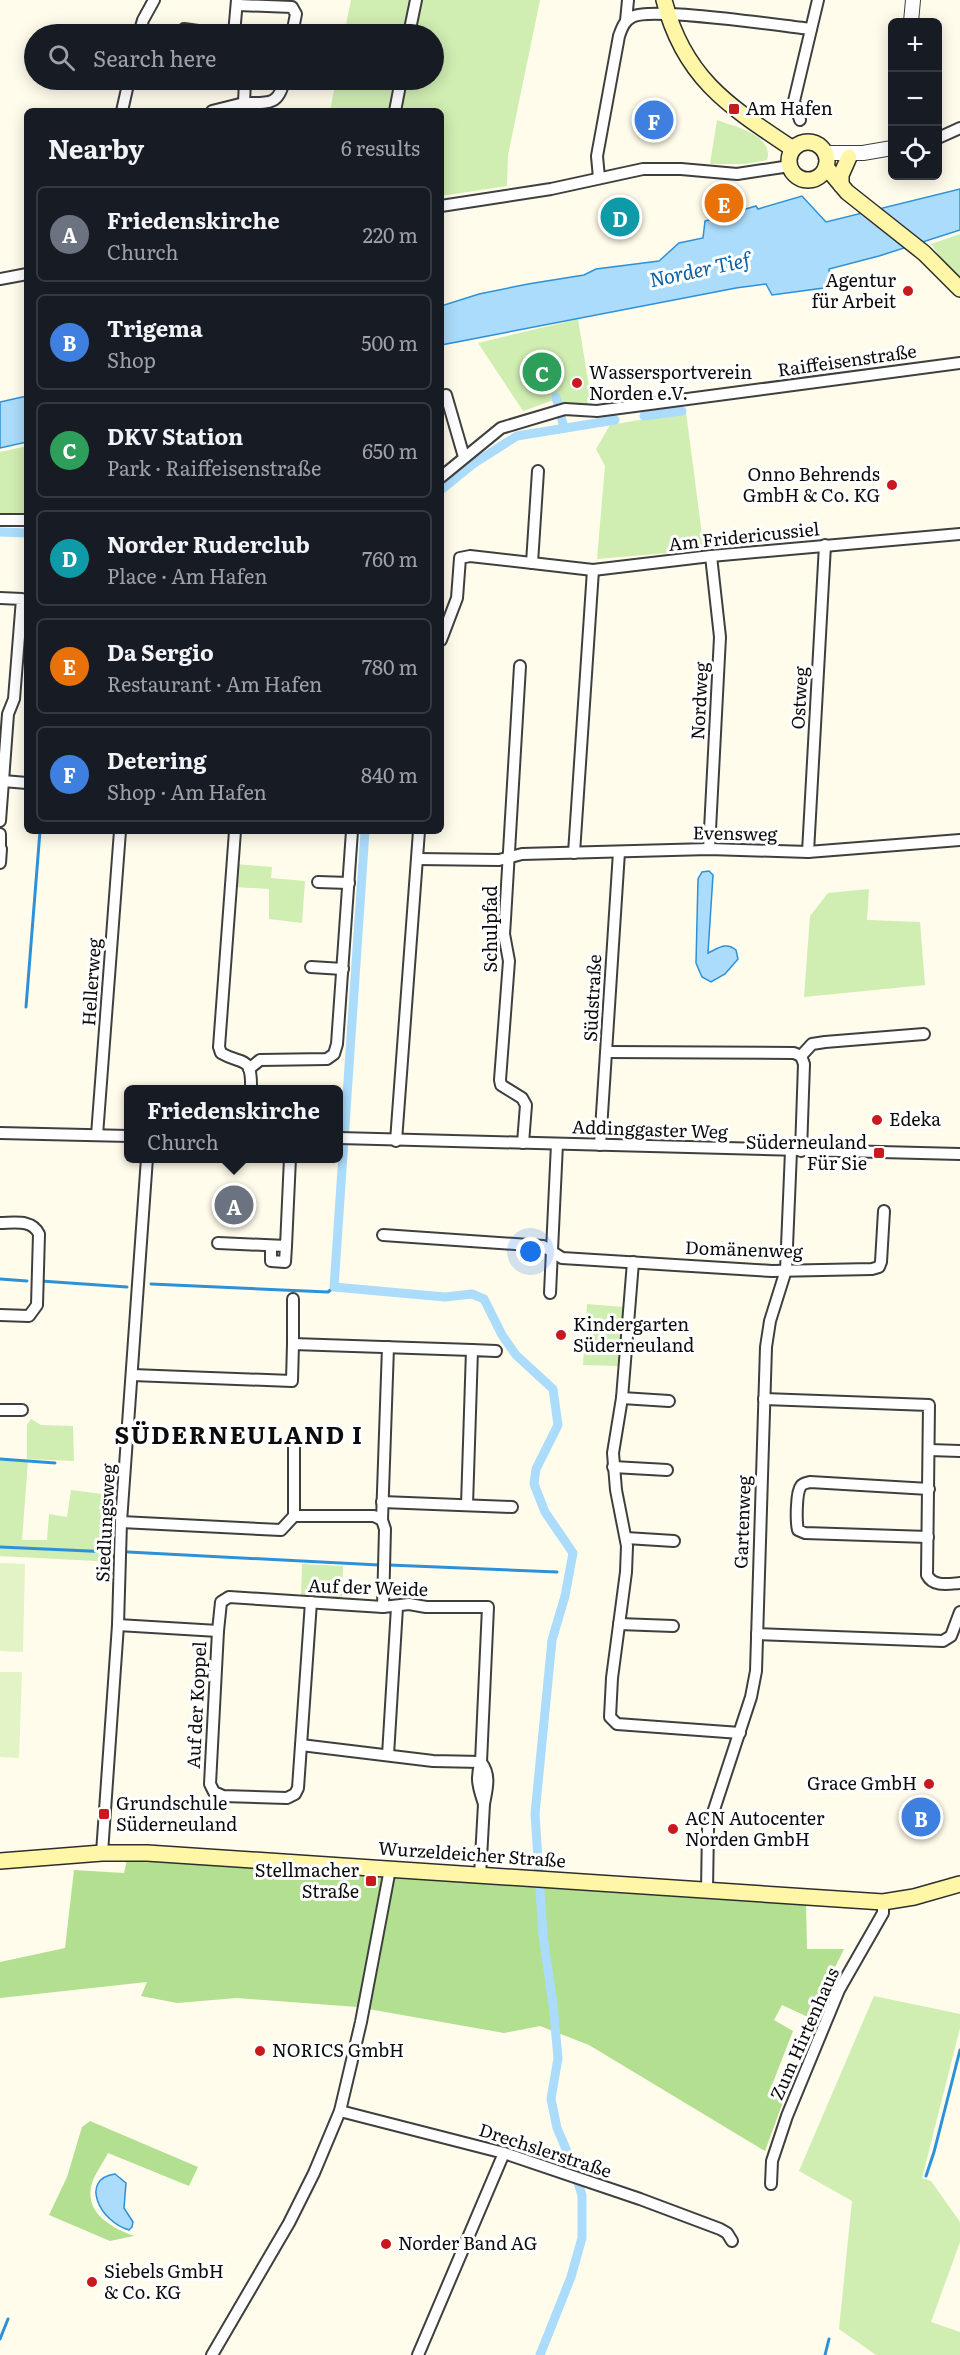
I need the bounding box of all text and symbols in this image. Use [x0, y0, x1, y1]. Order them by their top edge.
map controls [888, 18, 942, 180]
button: + [888, 18, 942, 72]
search box [24, 24, 444, 90]
icon: search [45, 41, 78, 74]
text: Search here [93, 41, 216, 74]
button: − [888, 72, 942, 126]
place label: Am Hafen [746, 94, 833, 121]
pin: F [634, 98, 674, 142]
marker: Am Hafen [727, 102, 741, 116]
button: locate [888, 126, 942, 180]
text: Nearby [48, 128, 144, 167]
text: 6 results [341, 132, 420, 162]
pin: E [704, 180, 744, 226]
pin: D [600, 194, 640, 240]
text: Friedenskirche [107, 203, 280, 236]
text: A [62, 219, 77, 249]
text: 220 m [363, 219, 418, 249]
text: Church [107, 236, 179, 266]
water label: Norder Tief [646, 242, 755, 293]
place label: Agentur für Arbeit [811, 266, 897, 314]
marker: Agentur für Arbeit [901, 284, 915, 298]
text: Trigema [107, 311, 203, 344]
text: B [63, 327, 76, 357]
text: 500 m [361, 327, 418, 357]
street label: Raiffeisenstraße [776, 336, 918, 383]
text: Shop [107, 344, 156, 374]
pin: C [522, 350, 562, 394]
place label: Wassersportverein Norden e.V. [589, 358, 752, 406]
marker: Wassersportverein Norden e.V. [570, 376, 584, 390]
text: DKV Station [107, 419, 243, 452]
text: C [62, 435, 77, 465]
text: 650 m [362, 435, 418, 465]
text: Park · Raiffeisenstraße [107, 452, 321, 482]
place label: Onno Behrends GmbH & Co. KG [743, 460, 880, 508]
marker: Onno Behrends GmbH & Co. KG [885, 478, 899, 492]
street label: Am Fridericussiel [667, 514, 821, 557]
text: Norder Ruderclub [107, 527, 310, 560]
text: D [62, 543, 77, 573]
text: 760 m [362, 543, 418, 573]
text: Place · Am Hafen [107, 560, 268, 590]
text: Da Sergio [107, 635, 214, 668]
text: E [63, 651, 76, 681]
text: 780 m [362, 651, 418, 681]
street label: Nordweg [683, 660, 714, 741]
street label: Ostweg [783, 665, 814, 730]
text: Restaurant · Am Hafen [107, 668, 322, 698]
text: Detering [107, 743, 207, 776]
text: F [63, 759, 76, 789]
text: 840 m [361, 759, 418, 789]
text: Shop · Am Hafen [107, 776, 267, 806]
street label: Evensweg [692, 818, 779, 847]
street label: Schulpfad [476, 886, 503, 972]
street label: Hellerweg [74, 936, 107, 1027]
street label: Südstraße [576, 953, 607, 1042]
popup [124, 1085, 343, 1163]
text: Friedenskirche [147, 1093, 320, 1126]
place label: Edeka [889, 1105, 941, 1132]
street label: Addinggaster Weg [572, 1112, 730, 1145]
marker: Edeka [870, 1113, 884, 1127]
text: Church [147, 1126, 219, 1156]
place label: Süderneuland Für Sie [746, 1128, 867, 1176]
marker: Süderneuland Für Sie [872, 1146, 886, 1160]
pin: A [214, 1182, 254, 1228]
street label: Domänenweg [685, 1233, 804, 1264]
your location [516, 1237, 545, 1266]
place label: Kindergarten Süderneuland [573, 1310, 694, 1358]
marker: Kindergarten Süderneuland [554, 1328, 568, 1342]
district label: SÜDERNEULAND I [114, 1416, 364, 1451]
street label: Siedlungsweg [88, 1462, 121, 1583]
street label: Gartenweg [726, 1474, 757, 1569]
street label: Auf der Weide [308, 1571, 429, 1602]
street label: Auf der Koppel [179, 1641, 212, 1769]
place label: Grace GmbH [807, 1769, 917, 1796]
marker: Grace GmbH [922, 1777, 936, 1791]
place label: Grundschule Süderneuland [116, 1789, 237, 1837]
pin: B [902, 1794, 940, 1840]
place label: ACN Autocenter Norden GmbH [685, 1804, 825, 1852]
marker: Grundschule Süderneuland [97, 1807, 111, 1821]
marker: ACN Autocenter Norden GmbH [666, 1822, 680, 1836]
street label: Wurzeldeicher Straße [377, 1833, 567, 1874]
place label: Stellmacher Straße [255, 1856, 359, 1904]
marker: Stellmacher Straße [364, 1874, 378, 1888]
street label: Zum Hirtenhaus [762, 1963, 845, 2104]
place label: NORICS GmbH [272, 2036, 404, 2063]
marker: NORICS GmbH [253, 2044, 267, 2058]
street label: Drechslerstraße [476, 2115, 615, 2184]
place label: Norder Band AG [398, 2229, 537, 2256]
marker: Norder Band AG [379, 2237, 393, 2251]
place label: Siebels GmbH & Co. KG [104, 2257, 224, 2305]
marker: Siebels GmbH & Co. KG [85, 2275, 99, 2289]

